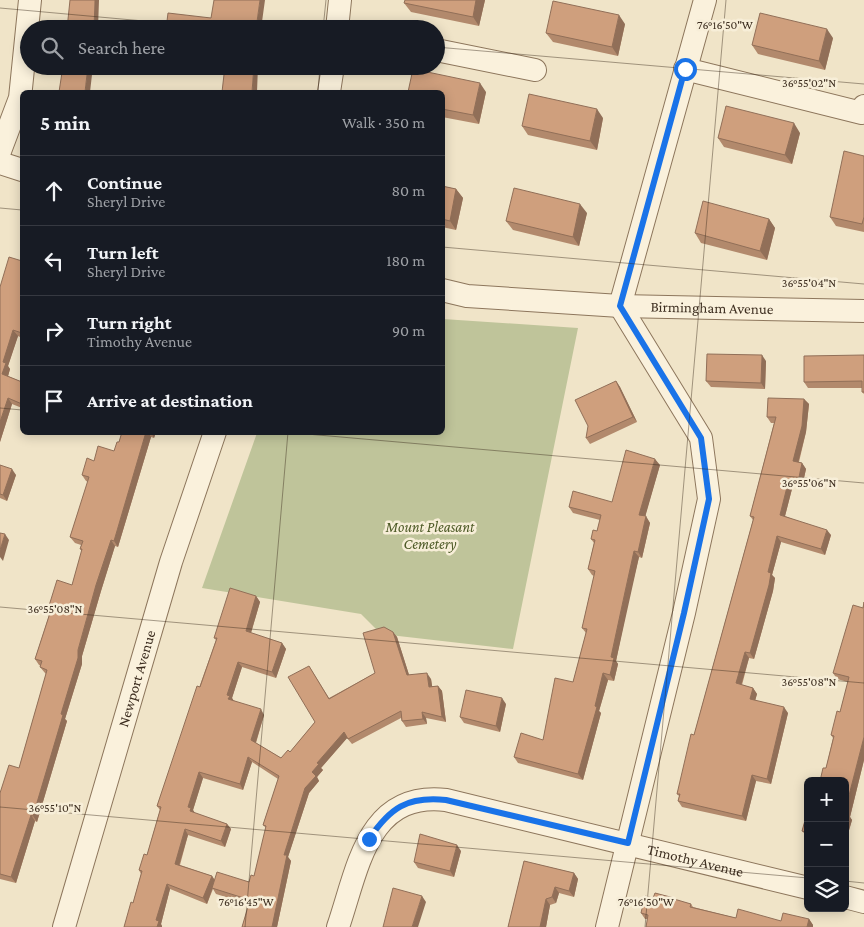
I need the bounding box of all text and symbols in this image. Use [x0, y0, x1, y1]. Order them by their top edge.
text: 76°16'50"W [697, 18, 753, 32]
search box [20, 20, 445, 75]
icon: search [38, 34, 66, 62]
text: Search here [78, 37, 165, 58]
route start [674, 58, 697, 81]
text: 36°55'02"N [782, 76, 836, 90]
text: 5 min [40, 111, 90, 135]
text: Walk · 350 m [342, 114, 425, 131]
text: Continue [87, 172, 162, 193]
icon: ahead [40, 177, 68, 205]
text: 80 m [391, 182, 425, 199]
text: Sheryl Drive [87, 193, 165, 210]
text: Turn left [87, 242, 159, 263]
icon: left [40, 247, 68, 275]
text: 180 m [386, 252, 425, 269]
text: Sheryl Drive [87, 263, 165, 280]
text: 36°55'04"N [782, 276, 836, 290]
street label: Birmingham Avenue [650, 299, 774, 317]
text: Turn right [87, 312, 172, 333]
icon: right [40, 317, 68, 345]
text: 90 m [392, 322, 425, 339]
text: Timothy Avenue [87, 333, 192, 350]
icon: arrive [40, 387, 68, 415]
text: Arrive at destination [87, 390, 253, 411]
text: 36°55'06"N [782, 476, 836, 490]
park label: Mount Pleasant Cemetery [385, 519, 475, 553]
text: 36°55'08"N [28, 602, 83, 616]
street label: Newport Avenue [115, 628, 159, 729]
text: 36°55'08"N [782, 675, 837, 689]
map controls [804, 777, 849, 912]
button: + [804, 777, 849, 822]
text: 36°55'10"N [29, 801, 82, 815]
button: − [804, 822, 849, 867]
route end [358, 828, 381, 851]
street label: Timothy Avenue [645, 841, 745, 880]
button: layers [804, 867, 849, 912]
text: 76°16'45"W [219, 895, 273, 909]
text: 76°16'50"W [618, 895, 674, 909]

